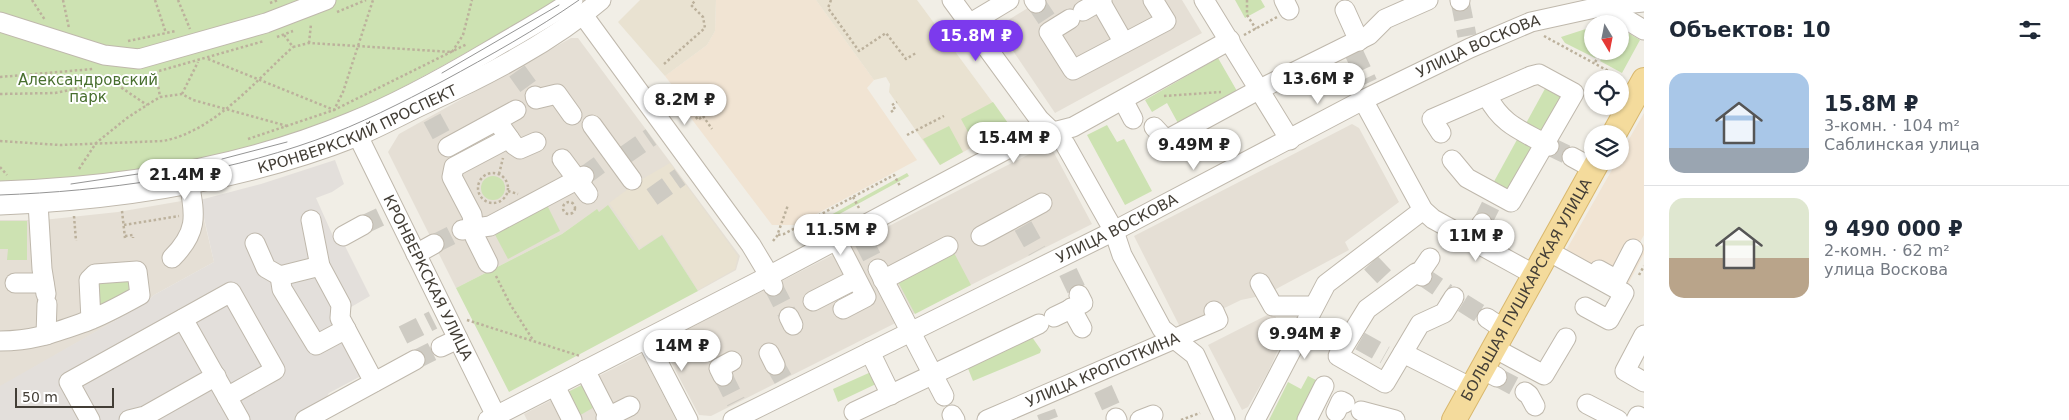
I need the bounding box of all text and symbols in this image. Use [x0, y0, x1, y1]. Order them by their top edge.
street label: УЛИЦА ВОСКОВА [1413, 11, 1542, 82]
north arrow [1584, 15, 1629, 60]
map controls [1584, 15, 1629, 170]
icon: filters [2016, 16, 2044, 44]
text: Объектов: 10 [1669, 18, 1831, 42]
pin: 15.8M ₽ [930, 20, 1022, 62]
text: 15.8M ₽ [940, 26, 1012, 45]
pin: 13.6M ₽ [1272, 62, 1364, 105]
text: 13.6M ₽ [1282, 69, 1354, 88]
button: locate [1584, 70, 1629, 115]
park label: Александровский парк [18, 71, 158, 106]
street label: КРОНВЕРКСКИЙ ПРОСПЕКТ [256, 81, 461, 177]
pin: 8.2M ₽ [644, 84, 726, 126]
text: 8.2M ₽ [655, 90, 715, 109]
text: 15.8M ₽ [1824, 92, 1919, 116]
icon: home [1709, 93, 1769, 153]
text: 3-комн. · 104 m² [1824, 116, 1960, 135]
pin: 15.4M ₽ [968, 121, 1060, 164]
button: layers [1584, 125, 1629, 170]
text: 15.4M ₽ [978, 128, 1050, 147]
pin: 9.49M ₽ [1148, 128, 1240, 171]
text: 9.49M ₽ [1158, 135, 1230, 154]
text: Саблинская улица [1824, 135, 1980, 154]
pin: 21.4M ₽ [139, 158, 231, 201]
text: 21.4M ₽ [149, 165, 221, 184]
street label: БОЛЬШАЯ ПУШКАРСКАЯ УЛИЦА [1457, 175, 1596, 404]
street label: УЛИЦА ВОСКОВА [1053, 190, 1181, 267]
street label: КРОНВЕРКСКАЯ УЛИЦА [379, 192, 477, 364]
pin: 11.5M ₽ [795, 214, 887, 256]
text: 9 490 000 ₽ [1824, 217, 1963, 241]
icon: home [1709, 218, 1769, 278]
text: 11.5M ₽ [805, 220, 877, 239]
pin: 11M ₽ [1441, 220, 1511, 262]
text: 11M ₽ [1449, 226, 1503, 245]
text: 2-комн. · 62 m² [1824, 241, 1950, 260]
text: улица Воскова [1824, 260, 1948, 279]
pin: 9.94M ₽ [1259, 318, 1351, 360]
text: 9.94M ₽ [1269, 324, 1341, 343]
street label: УЛИЦА КРОПОТКИНА [1023, 329, 1183, 411]
pin: 14M ₽ [647, 330, 717, 372]
text: 14M ₽ [655, 336, 709, 355]
scale bar [15, 385, 114, 408]
text: 50 m [22, 389, 58, 405]

